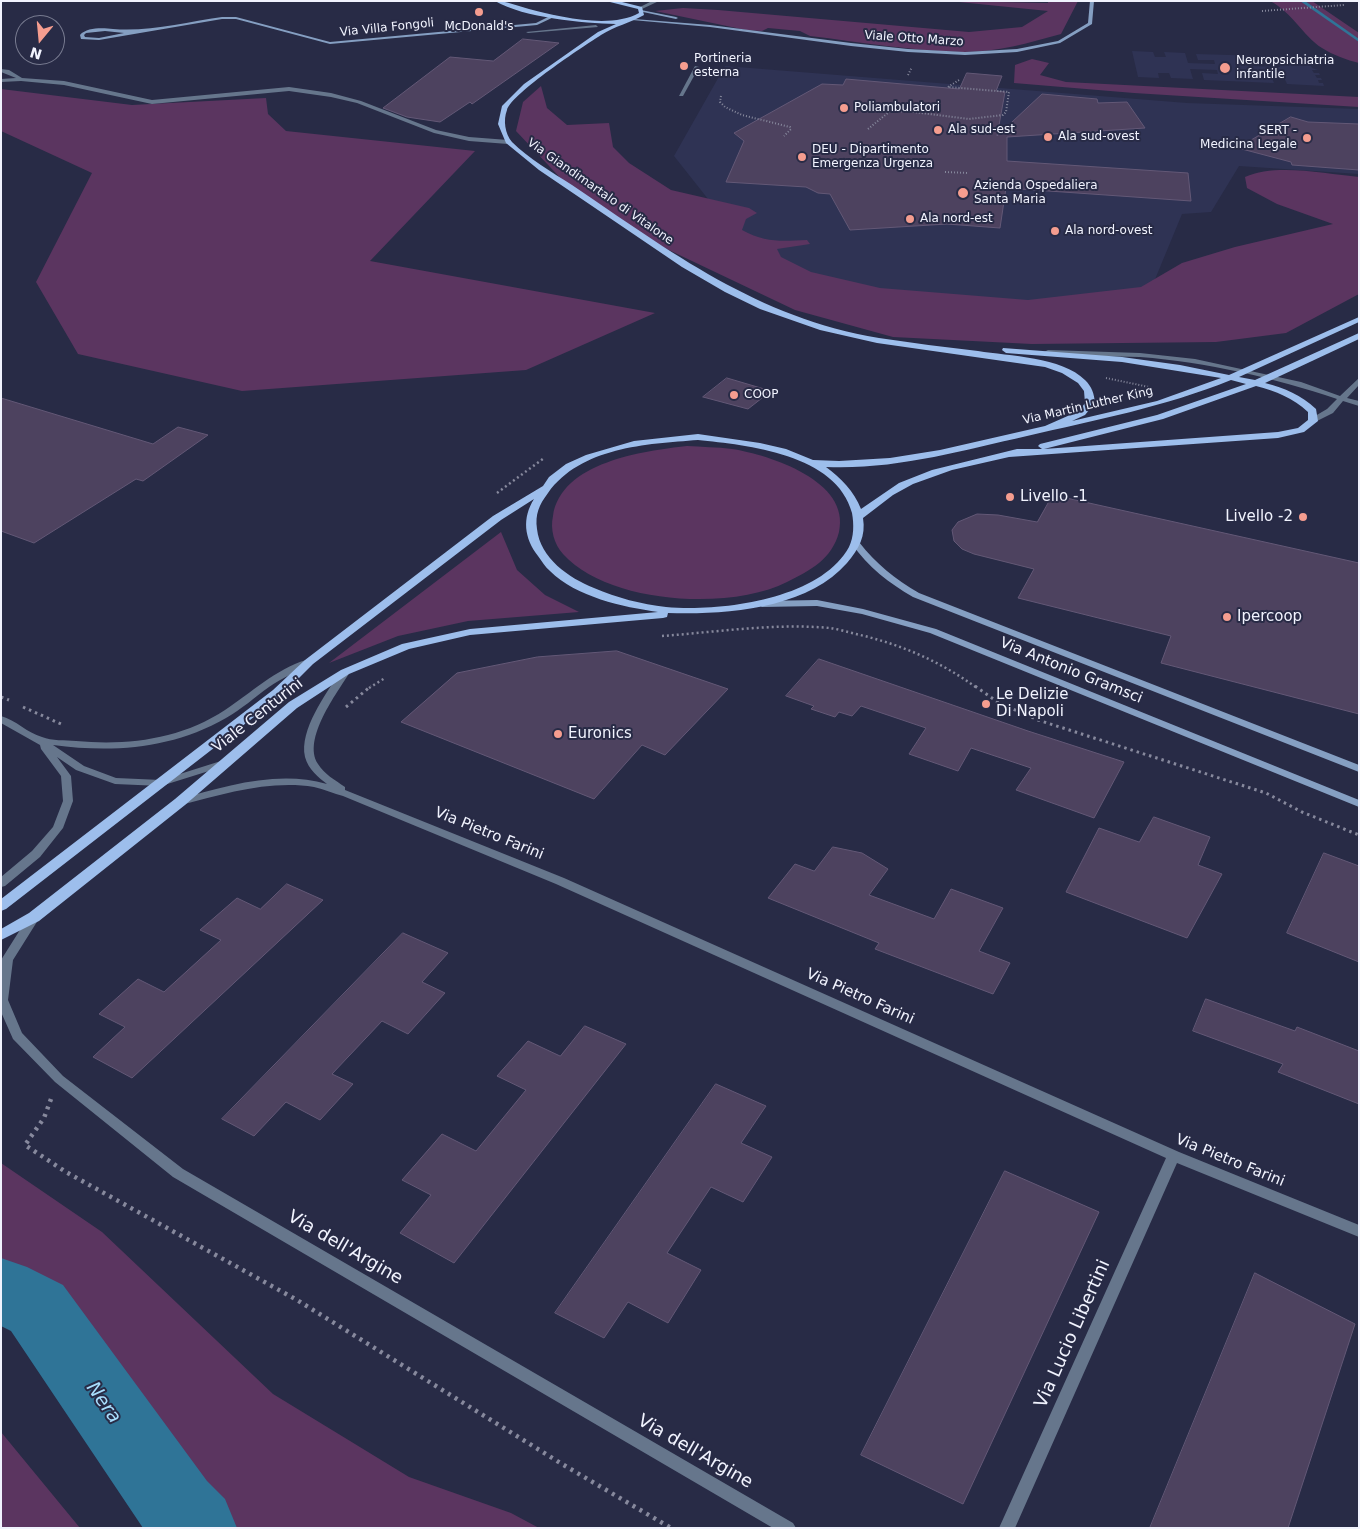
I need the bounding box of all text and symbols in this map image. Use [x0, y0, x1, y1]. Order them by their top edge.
marker: McDonald's [473, 6, 485, 18]
north arrow [15, 15, 65, 65]
street label: Via Villa Fongoli [339, 16, 435, 40]
place label: McDonald's [445, 20, 513, 34]
street label: Viale Otto Marzo [864, 28, 964, 50]
text: N [28, 44, 44, 63]
place label: Portineria esterna [694, 52, 752, 80]
place label: Neuropsichiatria infantile [1236, 54, 1334, 82]
marker: Portineria esterna [678, 60, 690, 72]
marker: Neuropsichiatria infantile [1218, 61, 1232, 75]
place label: Poliambulatori [854, 101, 940, 115]
marker: Poliambulatori [838, 102, 850, 114]
place label: Ala sud-est [948, 123, 1015, 137]
marker: Ala sud-est [932, 124, 944, 136]
place label: SERT - Medicina Legale [1200, 124, 1297, 152]
place label: Ala sud-ovest [1058, 130, 1140, 144]
marker: Ala sud-ovest [1042, 131, 1054, 143]
marker: SERT - Medicina Legale [1301, 132, 1313, 144]
street label: Via Giandimartalo di Vitalone [524, 136, 676, 248]
place label: DEU - Dipartimento Emergenza Urgenza [812, 143, 933, 171]
marker: DEU - Dipartimento Emergenza Urgenza [796, 151, 808, 163]
place label: Azienda Ospedaliera Santa Maria [974, 179, 1098, 207]
marker: Azienda Ospedaliera Santa Maria [956, 186, 970, 200]
place label: Ala nord-est [920, 212, 993, 226]
marker: Ala nord-est [904, 213, 916, 225]
place label: Ala nord-ovest [1065, 224, 1152, 238]
marker: Ala nord-ovest [1049, 225, 1061, 237]
street label: Via Martin Luther King [1021, 384, 1155, 428]
place label: COOP [744, 388, 779, 402]
marker: COOP [728, 389, 740, 401]
place label: Livello -1 [1020, 488, 1088, 506]
marker: Livello -1 [1004, 491, 1016, 503]
place label: Livello -2 [1225, 508, 1293, 526]
marker: Livello -2 [1297, 511, 1309, 523]
place label: Ipercoop [1237, 608, 1302, 626]
marker: Ipercoop [1221, 611, 1233, 623]
street label: Via Antonio Gramsci [997, 634, 1145, 708]
street label: Viale Centurini [209, 675, 307, 757]
place label: Le Delizie Di Napoli [996, 686, 1068, 721]
marker: Le Delizie Di Napoli [980, 698, 992, 710]
place label: Euronics [568, 725, 632, 743]
marker: Euronics [552, 728, 564, 740]
street label: Via Pietro Farini [432, 804, 546, 864]
street label: Via Pietro Farini [803, 965, 917, 1029]
street label: Via Pietro Farini [1173, 1131, 1287, 1191]
street label: Via dell'Argine [284, 1206, 406, 1290]
street label: Via Lucio Libertini [1031, 1257, 1115, 1411]
water label: Nera [81, 1378, 125, 1428]
street label: Via dell'Argine [634, 1410, 756, 1494]

